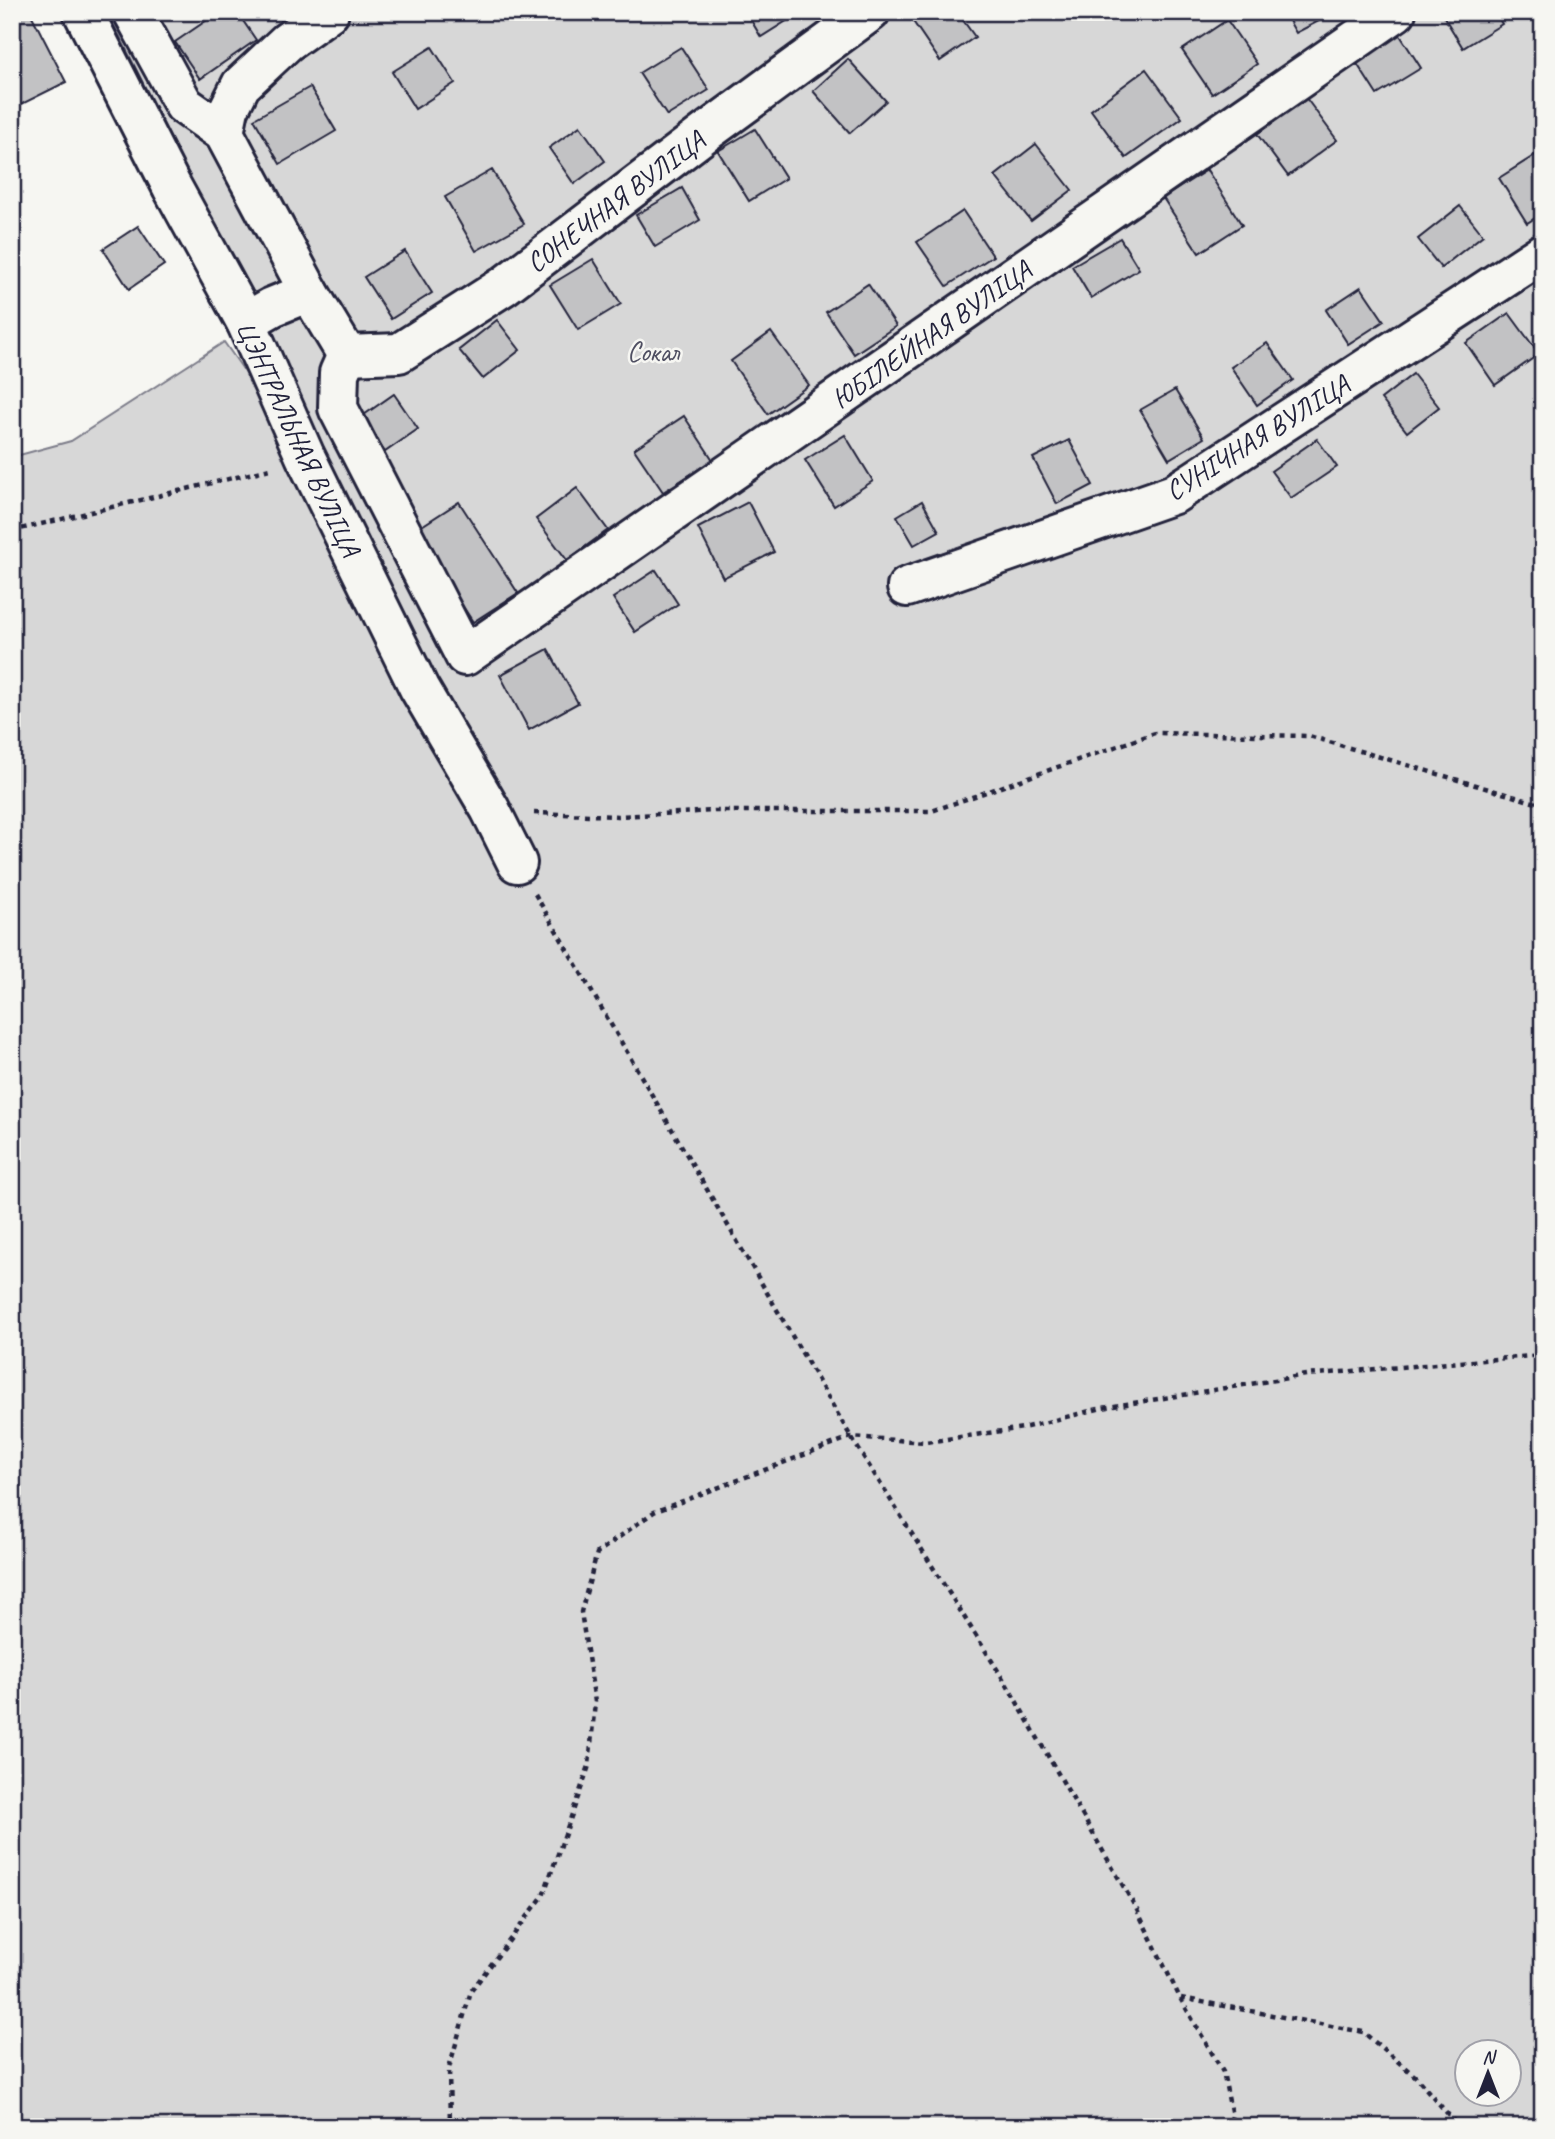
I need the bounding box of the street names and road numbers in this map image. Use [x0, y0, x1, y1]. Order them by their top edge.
street label: СОНЕЧНАЯ ВУЛІЦА [519, 122, 713, 280]
street label: ЮБІЛЕЙНАЯ ВУЛІЦА [825, 251, 1039, 416]
street label: ЦЭНТРАЛЬНАЯ ВУЛІЦА [229, 315, 369, 563]
street label: СУНІЧНАЯ ВУЛІЦА [1159, 366, 1357, 508]

